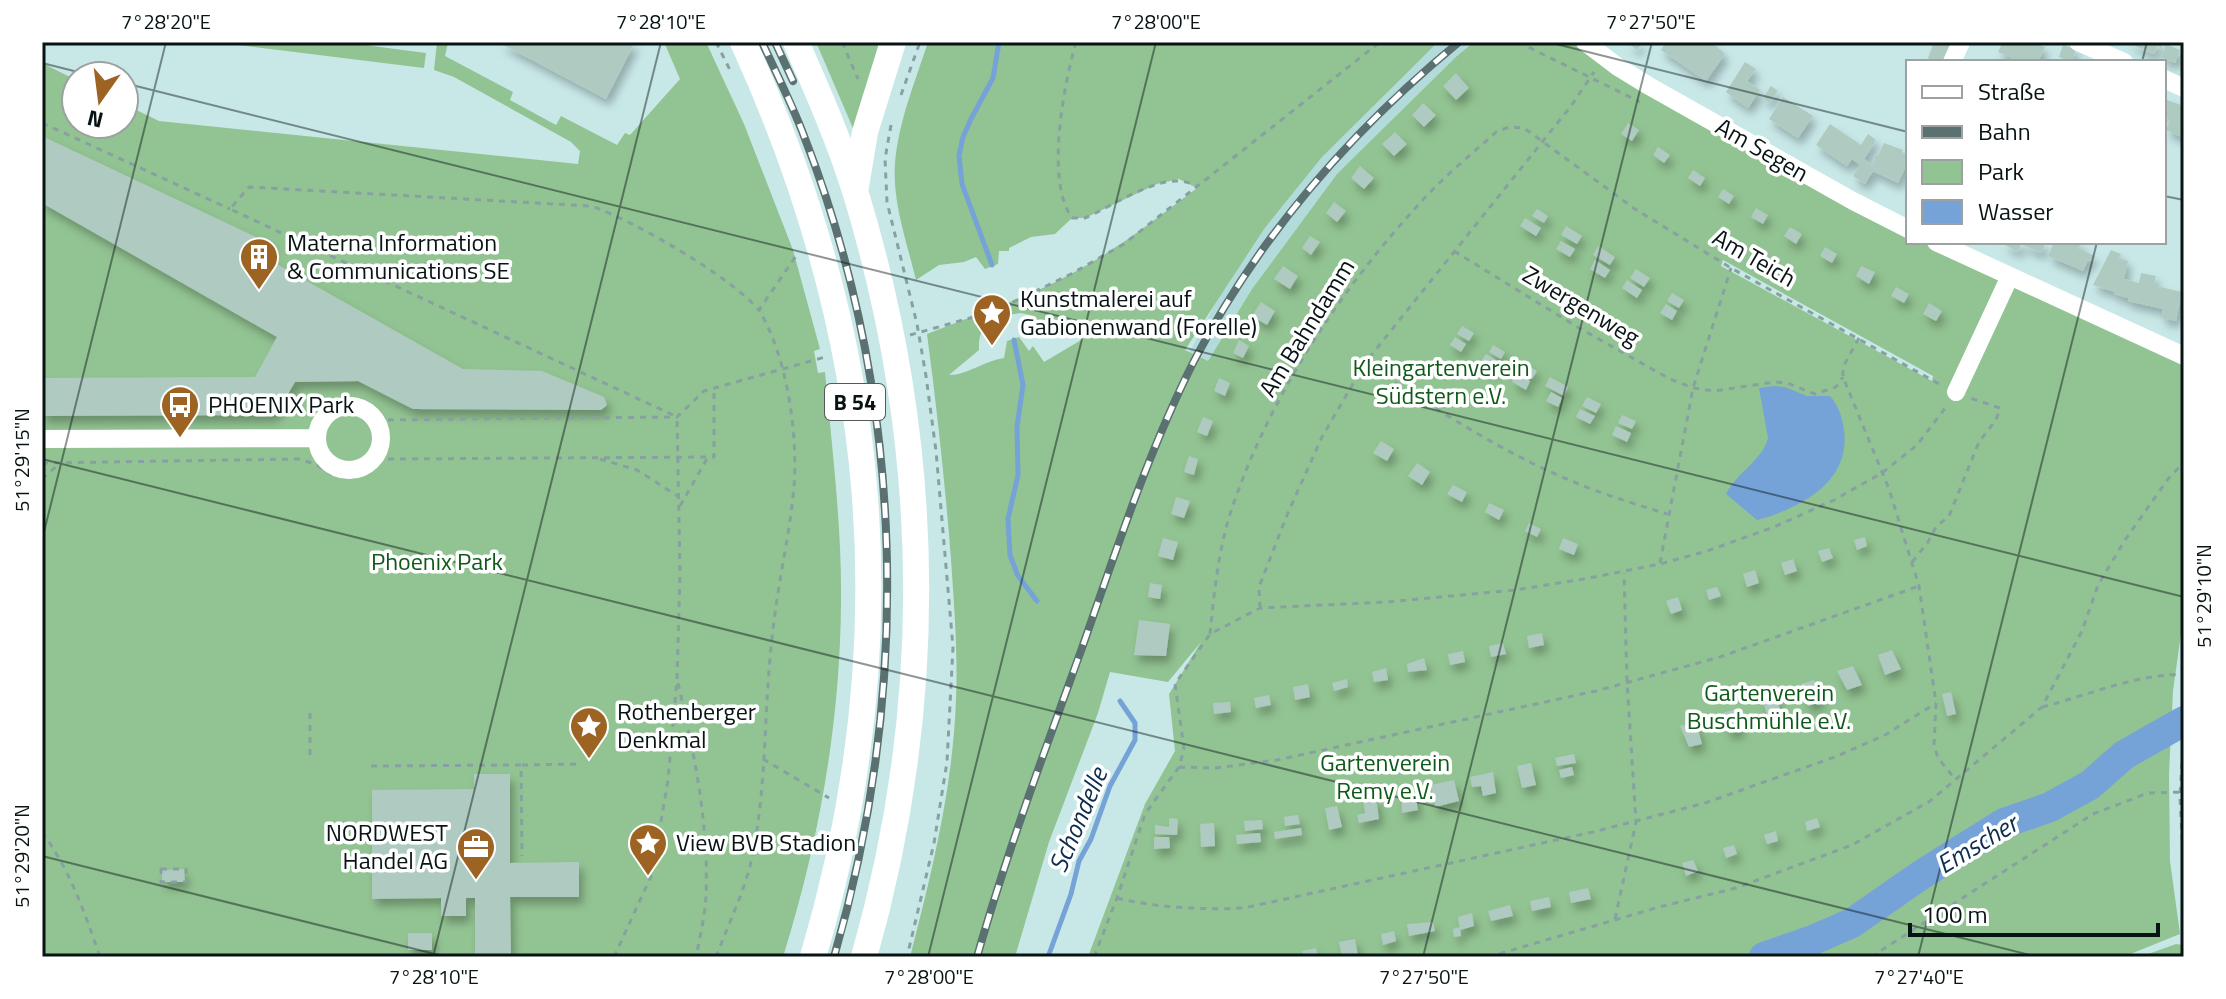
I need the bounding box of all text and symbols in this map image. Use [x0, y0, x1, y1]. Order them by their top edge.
text: 7°28'20"E [121, 6, 211, 37]
text: 7°28'10"E [616, 6, 706, 37]
text: 7°28'00"E [1111, 6, 1201, 37]
text: 7°27'50"E [1606, 6, 1696, 37]
north arrow [60, 60, 140, 140]
legend [1906, 60, 2166, 244]
text: Straße [1978, 73, 2045, 109]
text: N [84, 101, 107, 138]
street label: Am Segen [1709, 108, 1816, 190]
text: Bahn [1978, 113, 2031, 149]
text: Park [1978, 153, 2024, 189]
text: Wasser [1978, 193, 2054, 229]
street label: Am Teich [1706, 219, 1803, 295]
place label: Materna Information & Communications SE [287, 224, 510, 288]
building icon: Materna Information & Communications SE [238, 236, 280, 291]
street label: Am Bahndamm [1249, 251, 1363, 404]
street label: Zwergenweg [1516, 256, 1647, 354]
place label: Kunstmalerei auf Gabionenwand (Forelle) [1020, 280, 1257, 344]
place icon: Kunstmalerei auf Gabionenwand (Forelle) [971, 292, 1013, 347]
park label: Kleingartenverein Südstern e.V. [1352, 349, 1530, 413]
bus stop icon: PHOENIX Park [159, 384, 201, 439]
road number: B 54 [825, 384, 885, 420]
place label: PHOENIX Park [208, 386, 355, 422]
text: 51°29'15"N [6, 408, 37, 512]
park label: Phoenix Park [371, 543, 504, 579]
text: 51°29'10"N [2188, 544, 2219, 648]
park label: Gartenverein Buschmühle e.V. [1687, 674, 1851, 738]
place label: Rothenberger Denkmal [617, 693, 756, 757]
place icon: Rothenberger Denkmal [568, 705, 610, 760]
park label: Gartenverein Remy e.V. [1320, 744, 1450, 808]
water label: Schondelle [1038, 760, 1118, 878]
water label: Emscher [1929, 803, 2027, 883]
text: 51°29'20"N [6, 804, 37, 908]
place label: NORDWEST Handel AG [326, 814, 448, 878]
place icon: View BVB Stadion [627, 822, 669, 877]
place label: View BVB Stadion [676, 824, 856, 860]
office icon: NORDWEST Handel AG [455, 826, 497, 881]
scale bar [1910, 887, 2158, 937]
text: 100 m [1922, 896, 1988, 932]
text: 7°28'10"E [389, 961, 479, 992]
text: 7°28'00"E [884, 961, 974, 992]
text: 7°27'50"E [1379, 961, 1469, 992]
text: 7°27'40"E [1874, 961, 1964, 992]

